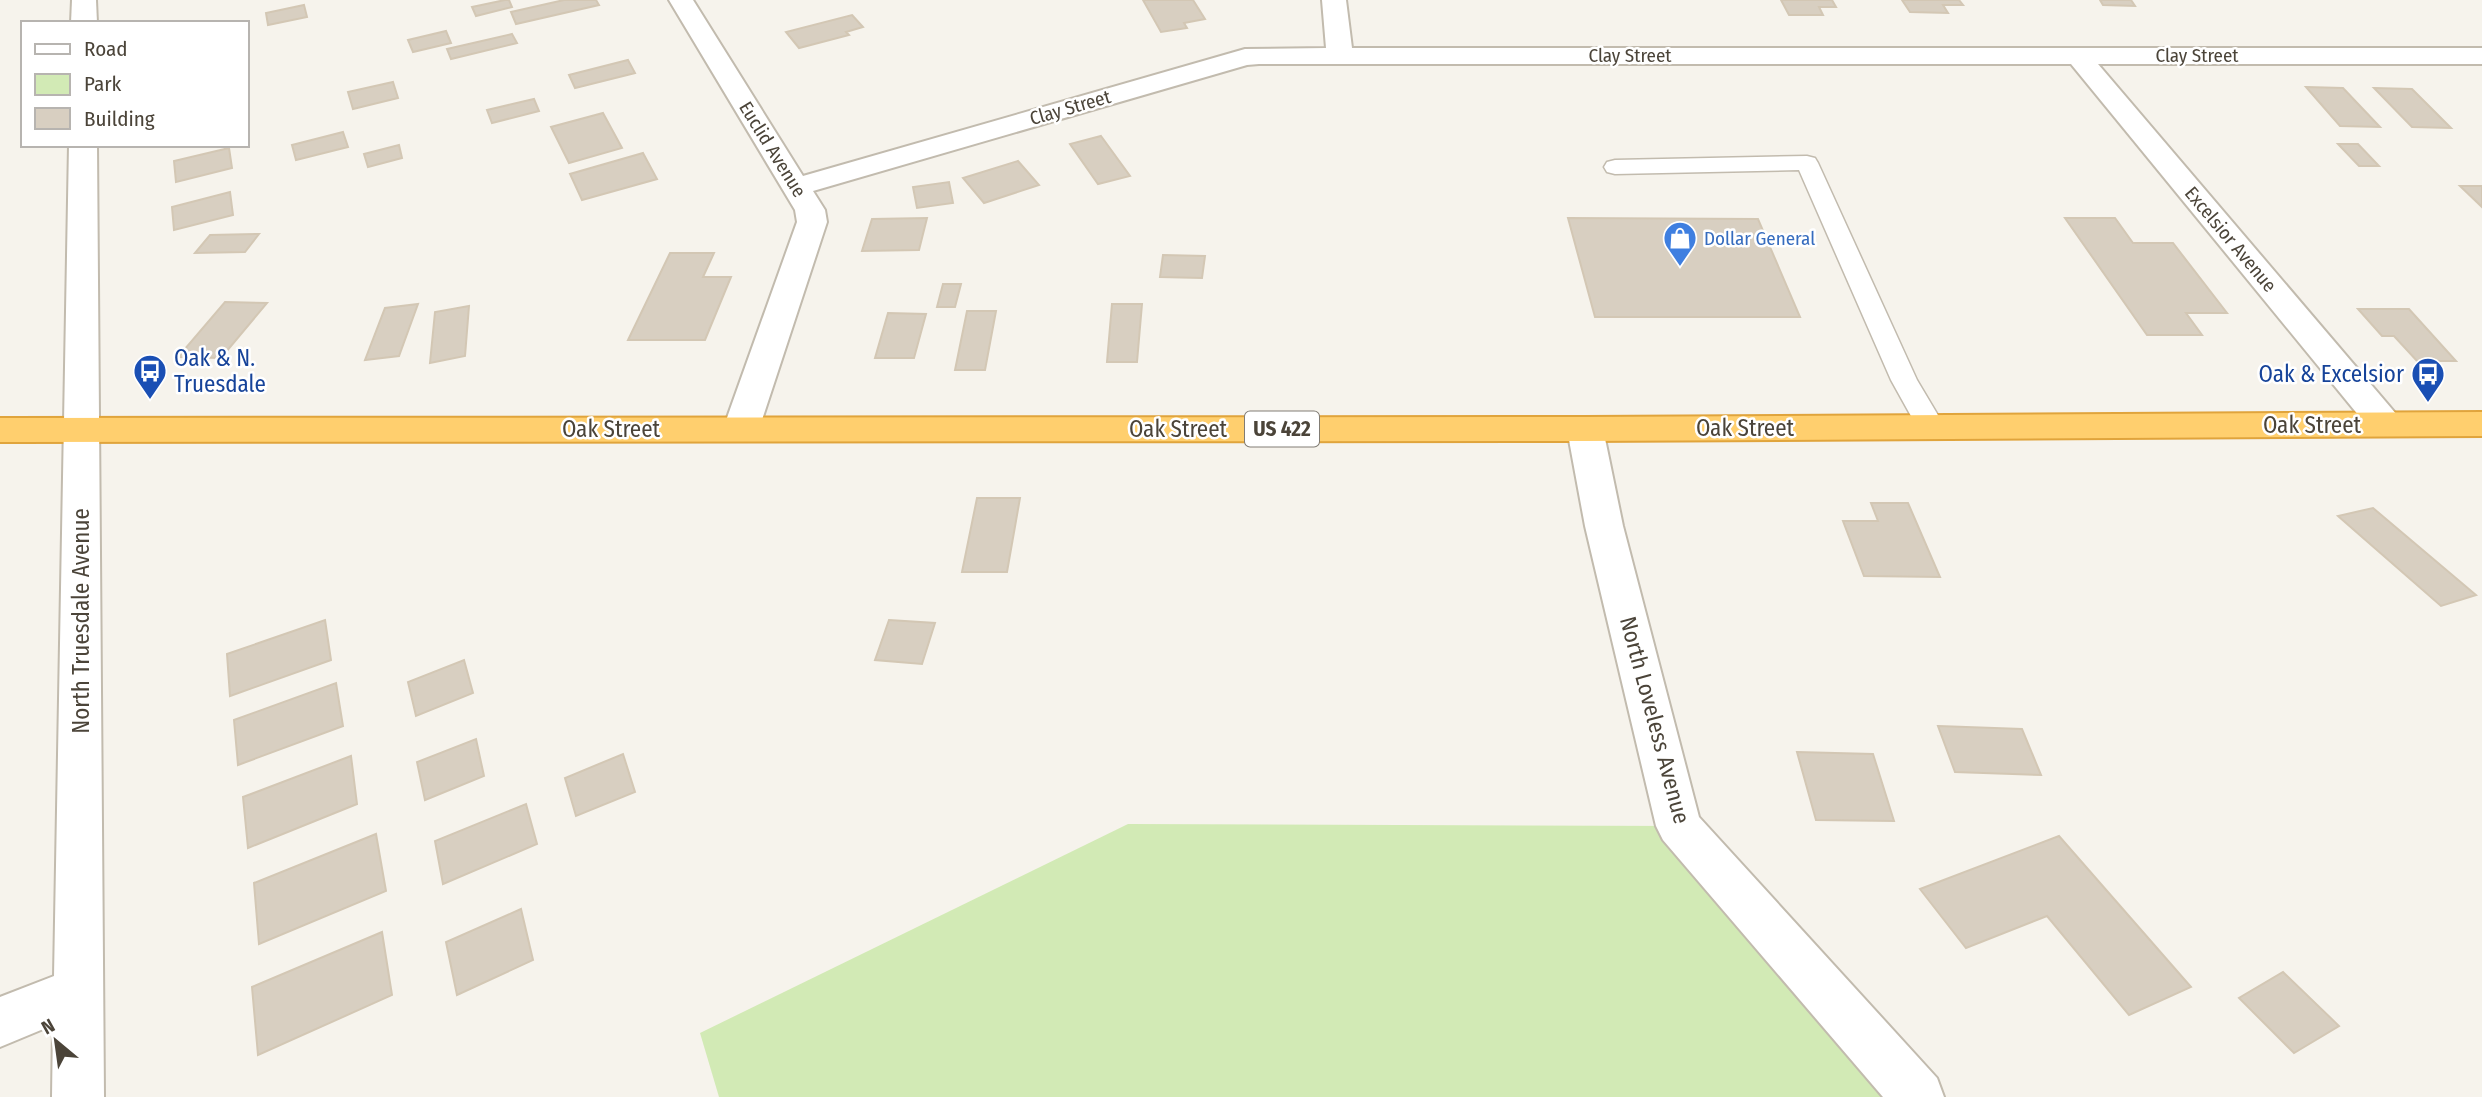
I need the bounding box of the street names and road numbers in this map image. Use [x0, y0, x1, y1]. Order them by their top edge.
street label: Clay Street [1588, 44, 1672, 67]
street label: Clay Street [2155, 44, 2239, 67]
street label: Clay Street [1027, 85, 1114, 130]
street label: Euclid Avenue [734, 97, 811, 201]
street label: Excelsior Avenue [2180, 182, 2281, 297]
street label: Oak Street [2263, 411, 2362, 439]
road number: US 422 [1245, 412, 1319, 446]
street label: Oak Street [1696, 414, 1795, 442]
street label: Oak Street [562, 415, 661, 443]
street label: Oak Street [1129, 415, 1228, 443]
street label: North Truesdale Avenue [67, 508, 95, 734]
street label: North Loveless Avenue [1614, 613, 1696, 827]

